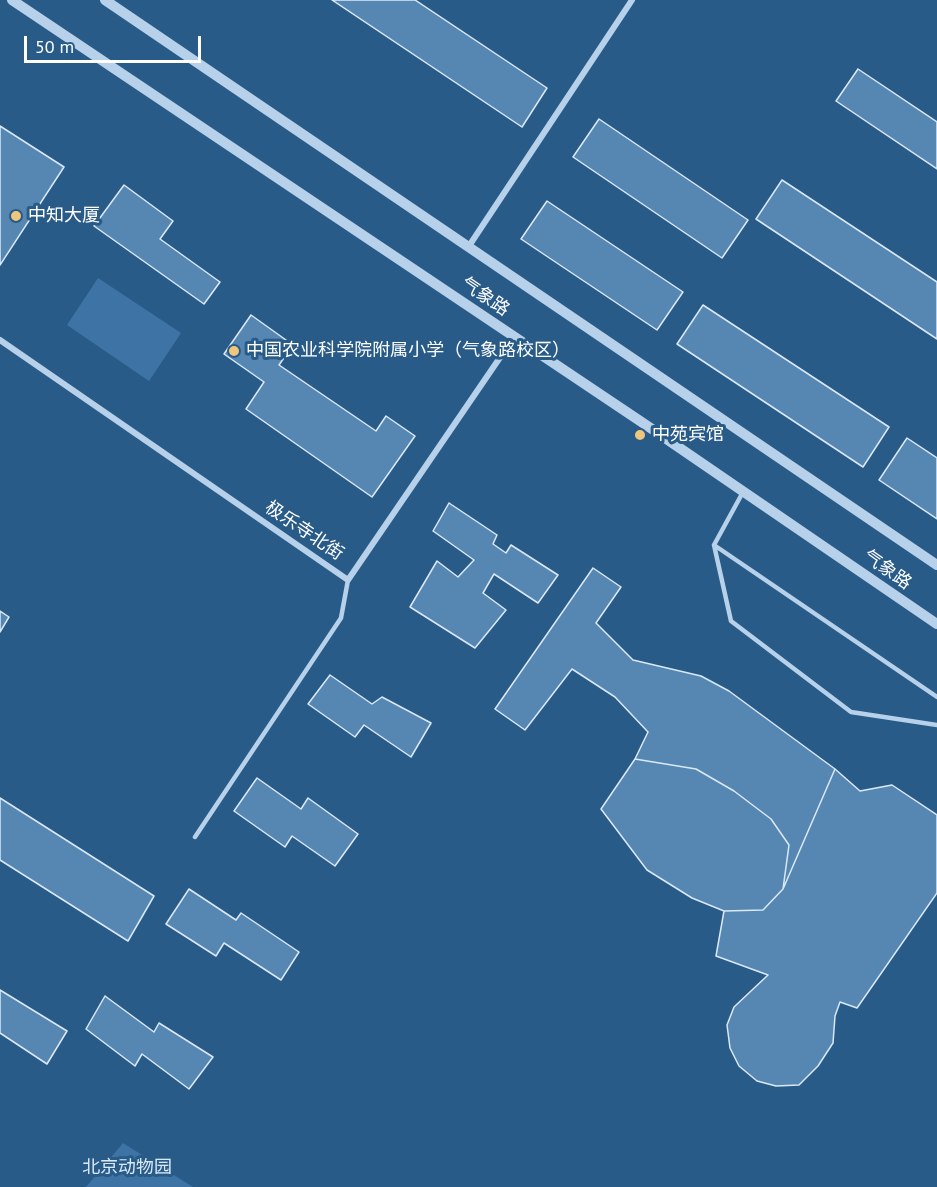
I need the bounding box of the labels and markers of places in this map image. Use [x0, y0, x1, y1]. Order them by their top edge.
place label: 中知大厦 [28, 205, 100, 227]
marker: 中知大厦 [9, 209, 23, 223]
place label: 中国农业科学院附属小学（气象路校区） [246, 340, 570, 362]
marker: 中国农业科学院附属小学（气象路校区） [227, 344, 241, 358]
place label: 中苑宾馆 [652, 424, 724, 446]
marker: 中苑宾馆 [633, 428, 647, 442]

